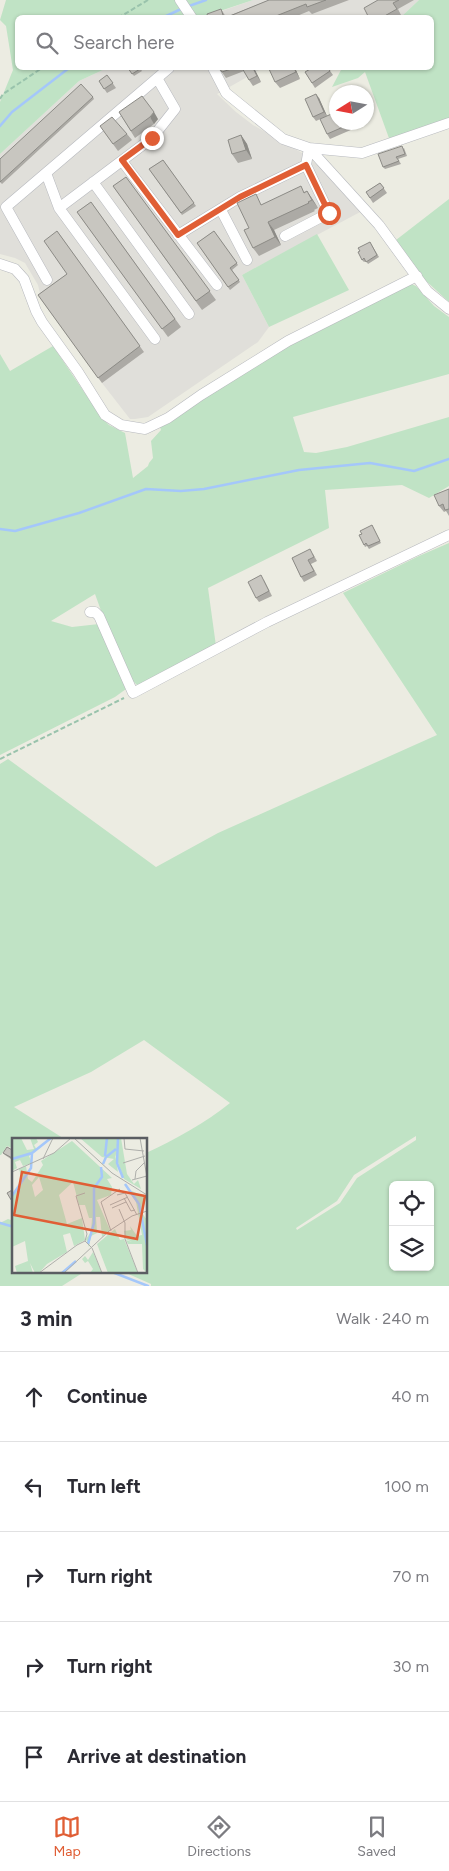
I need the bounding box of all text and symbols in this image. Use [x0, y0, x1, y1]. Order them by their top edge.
search box [15, 15, 434, 70]
icon: search [33, 29, 61, 57]
text: Search here [73, 31, 175, 54]
north arrow [329, 85, 374, 130]
route end [141, 127, 164, 150]
route start [318, 202, 341, 225]
inset map [12, 1138, 148, 1274]
map controls [389, 1181, 434, 1271]
button: locate [389, 1181, 434, 1226]
button: layers [389, 1226, 434, 1271]
text: 3 min [20, 1306, 72, 1331]
text: Walk · 240 m [336, 1309, 429, 1328]
icon: ahead [20, 1383, 48, 1411]
text: Continue [67, 1385, 147, 1408]
text: 40 m [391, 1387, 429, 1406]
icon: left [20, 1473, 48, 1501]
text: Turn left [67, 1475, 141, 1498]
text: 100 m [384, 1477, 429, 1496]
icon: right [20, 1563, 48, 1591]
text: Turn right [67, 1565, 153, 1588]
text: 70 m [393, 1567, 429, 1586]
icon: right [20, 1653, 48, 1681]
text: Turn right [67, 1655, 153, 1678]
text: 30 m [392, 1657, 429, 1676]
icon: arrive [20, 1743, 48, 1771]
text: Arrive at destination [67, 1745, 246, 1768]
tab: Map [53, 1813, 81, 1860]
tab: Directions [187, 1813, 251, 1860]
tab: Saved [357, 1813, 396, 1860]

